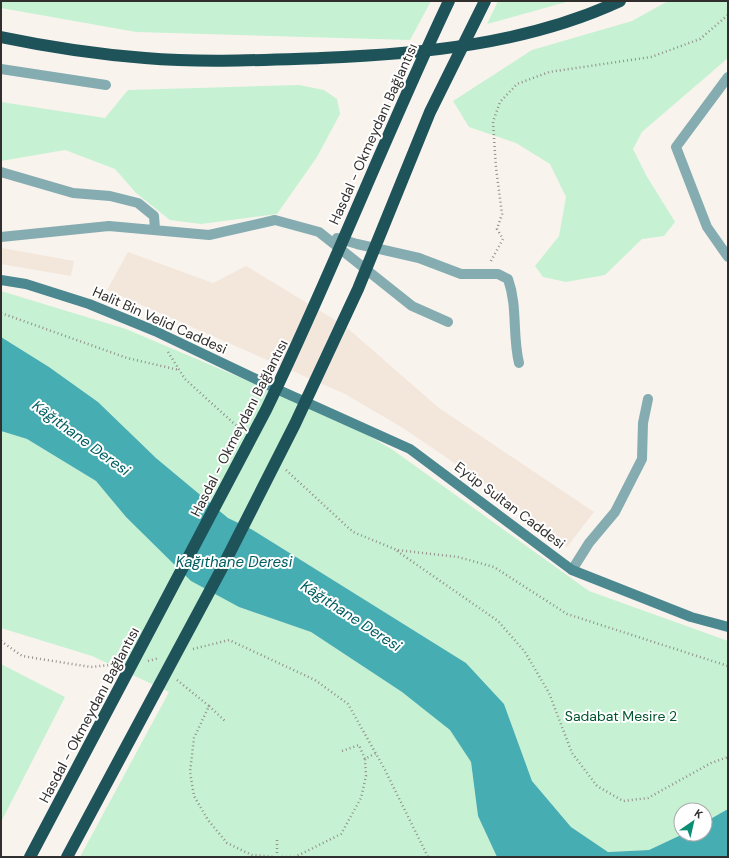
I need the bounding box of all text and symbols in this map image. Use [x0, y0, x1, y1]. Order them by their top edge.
street label: Hasdal - Okmeydanı Bağlantısı [325, 41, 421, 227]
street label: Halit Bin Velid Caddesi [90, 282, 230, 358]
street label: Hasdal - Okmeydanı Bağlantısı [186, 336, 292, 520]
water label: Kâğıthane Deresi [28, 396, 134, 481]
street label: Eyüp Sultan Caddesi [451, 458, 569, 552]
water label: Kağıthane Deresi [176, 552, 293, 572]
water label: Kâğıthane Deresi [297, 576, 406, 656]
street label: Hasdal - Okmeydanı Bağlantısı [35, 624, 143, 806]
park label: Sadabat Mesire 2 [565, 707, 677, 725]
north arrow [673, 802, 713, 842]
text: K [692, 806, 705, 822]

